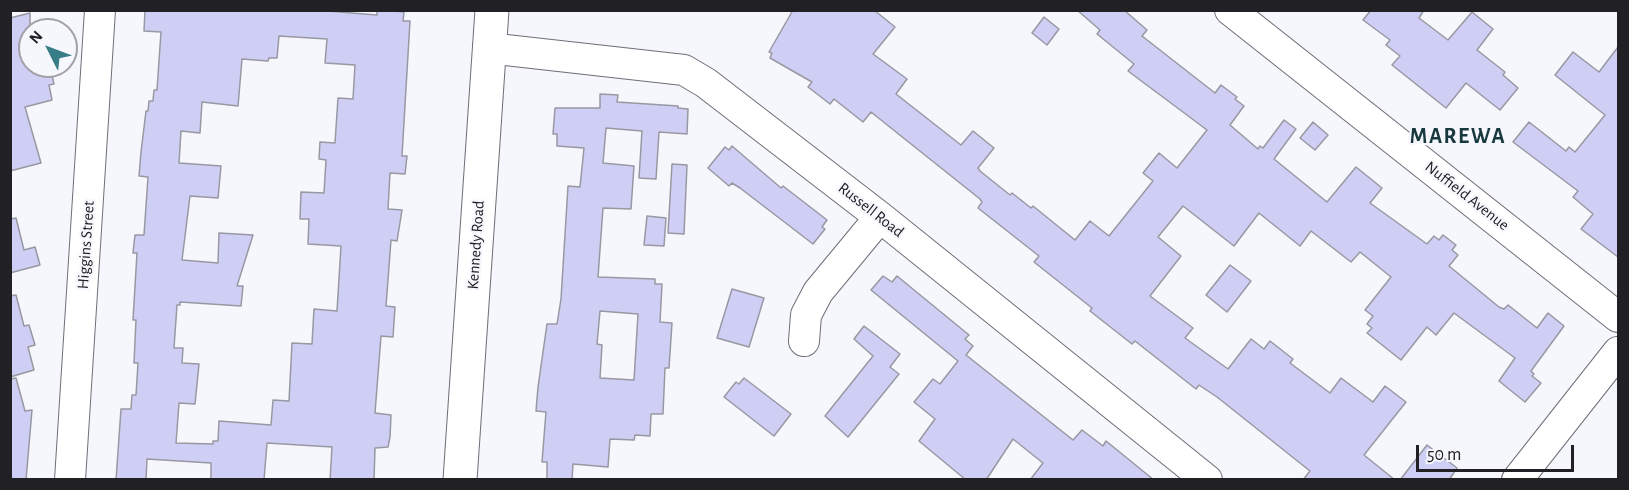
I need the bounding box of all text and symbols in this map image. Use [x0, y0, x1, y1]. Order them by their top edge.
north arrow [18, 18, 78, 78]
text: N [26, 28, 46, 47]
district label: MAREWA [1410, 123, 1506, 149]
street label: Nuffield Avenue [1421, 157, 1513, 235]
street label: Russell Road [834, 178, 908, 242]
street label: Higgins Street [73, 200, 99, 290]
street label: Kennedy Road [463, 200, 489, 290]
scale bar [1419, 433, 1576, 471]
text: 50 m [1427, 446, 1461, 464]

